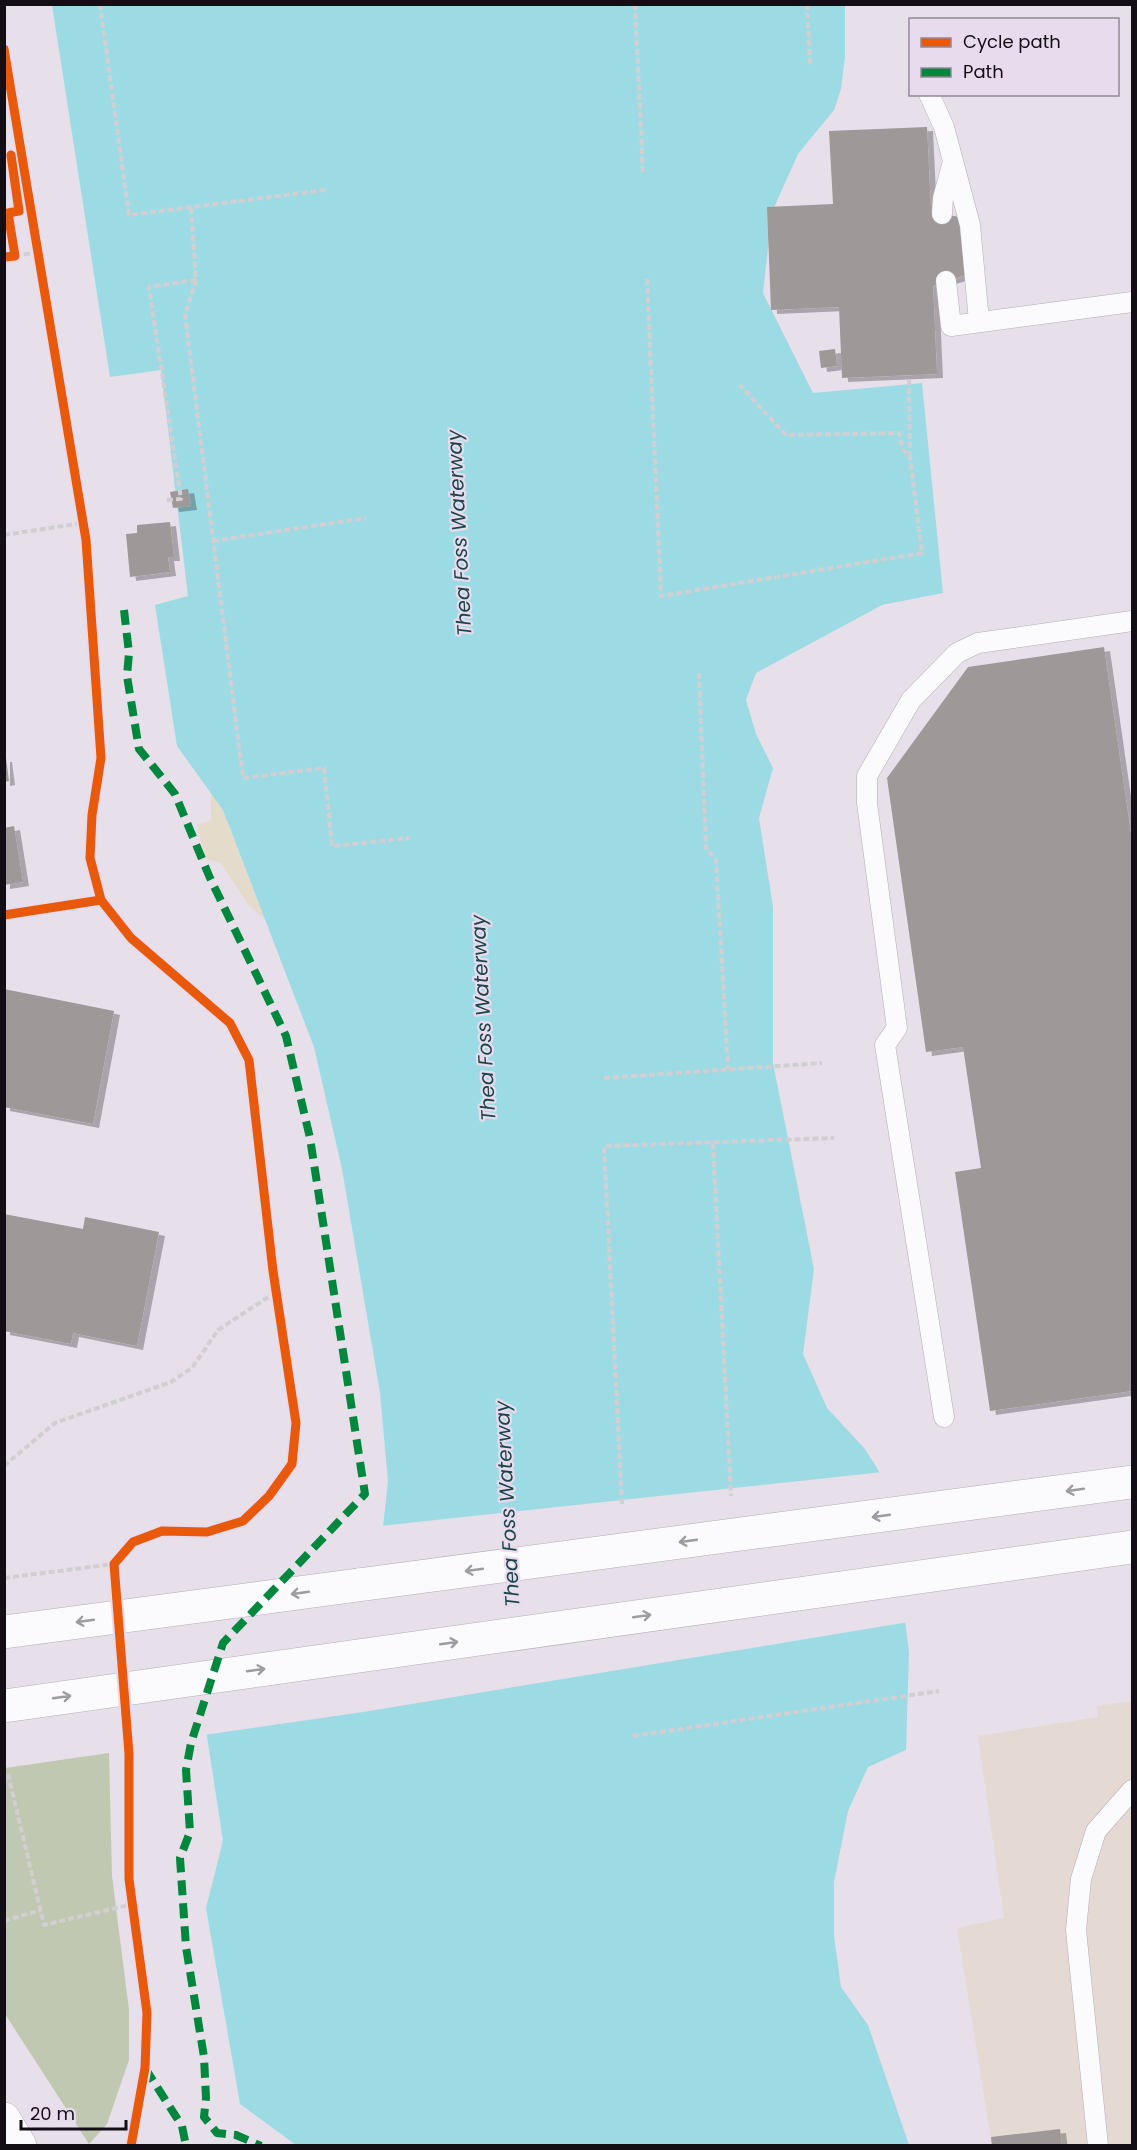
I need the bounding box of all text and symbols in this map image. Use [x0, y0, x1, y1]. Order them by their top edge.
legend [909, 18, 1119, 96]
text: Cycle path [963, 29, 1061, 54]
text: Path [963, 59, 1004, 84]
water label: Thea Foss Waterway [440, 428, 478, 637]
water label: Thea Foss Waterway [464, 913, 502, 1122]
water label: Thea Foss Waterway [488, 1399, 526, 1608]
one-way arrow [1065, 1484, 1085, 1495]
one-way arrow [872, 1510, 892, 1521]
one-way arrow [679, 1536, 698, 1547]
one-way arrow [464, 1564, 484, 1575]
one-way arrow [290, 1587, 310, 1598]
one-way arrow [631, 1611, 651, 1622]
one-way arrow [76, 1616, 96, 1627]
one-way arrow [438, 1638, 458, 1649]
one-way arrow [245, 1665, 265, 1676]
one-way arrow [52, 1692, 72, 1703]
scale bar [21, 2093, 126, 2131]
text: 20 m [30, 2101, 75, 2126]

